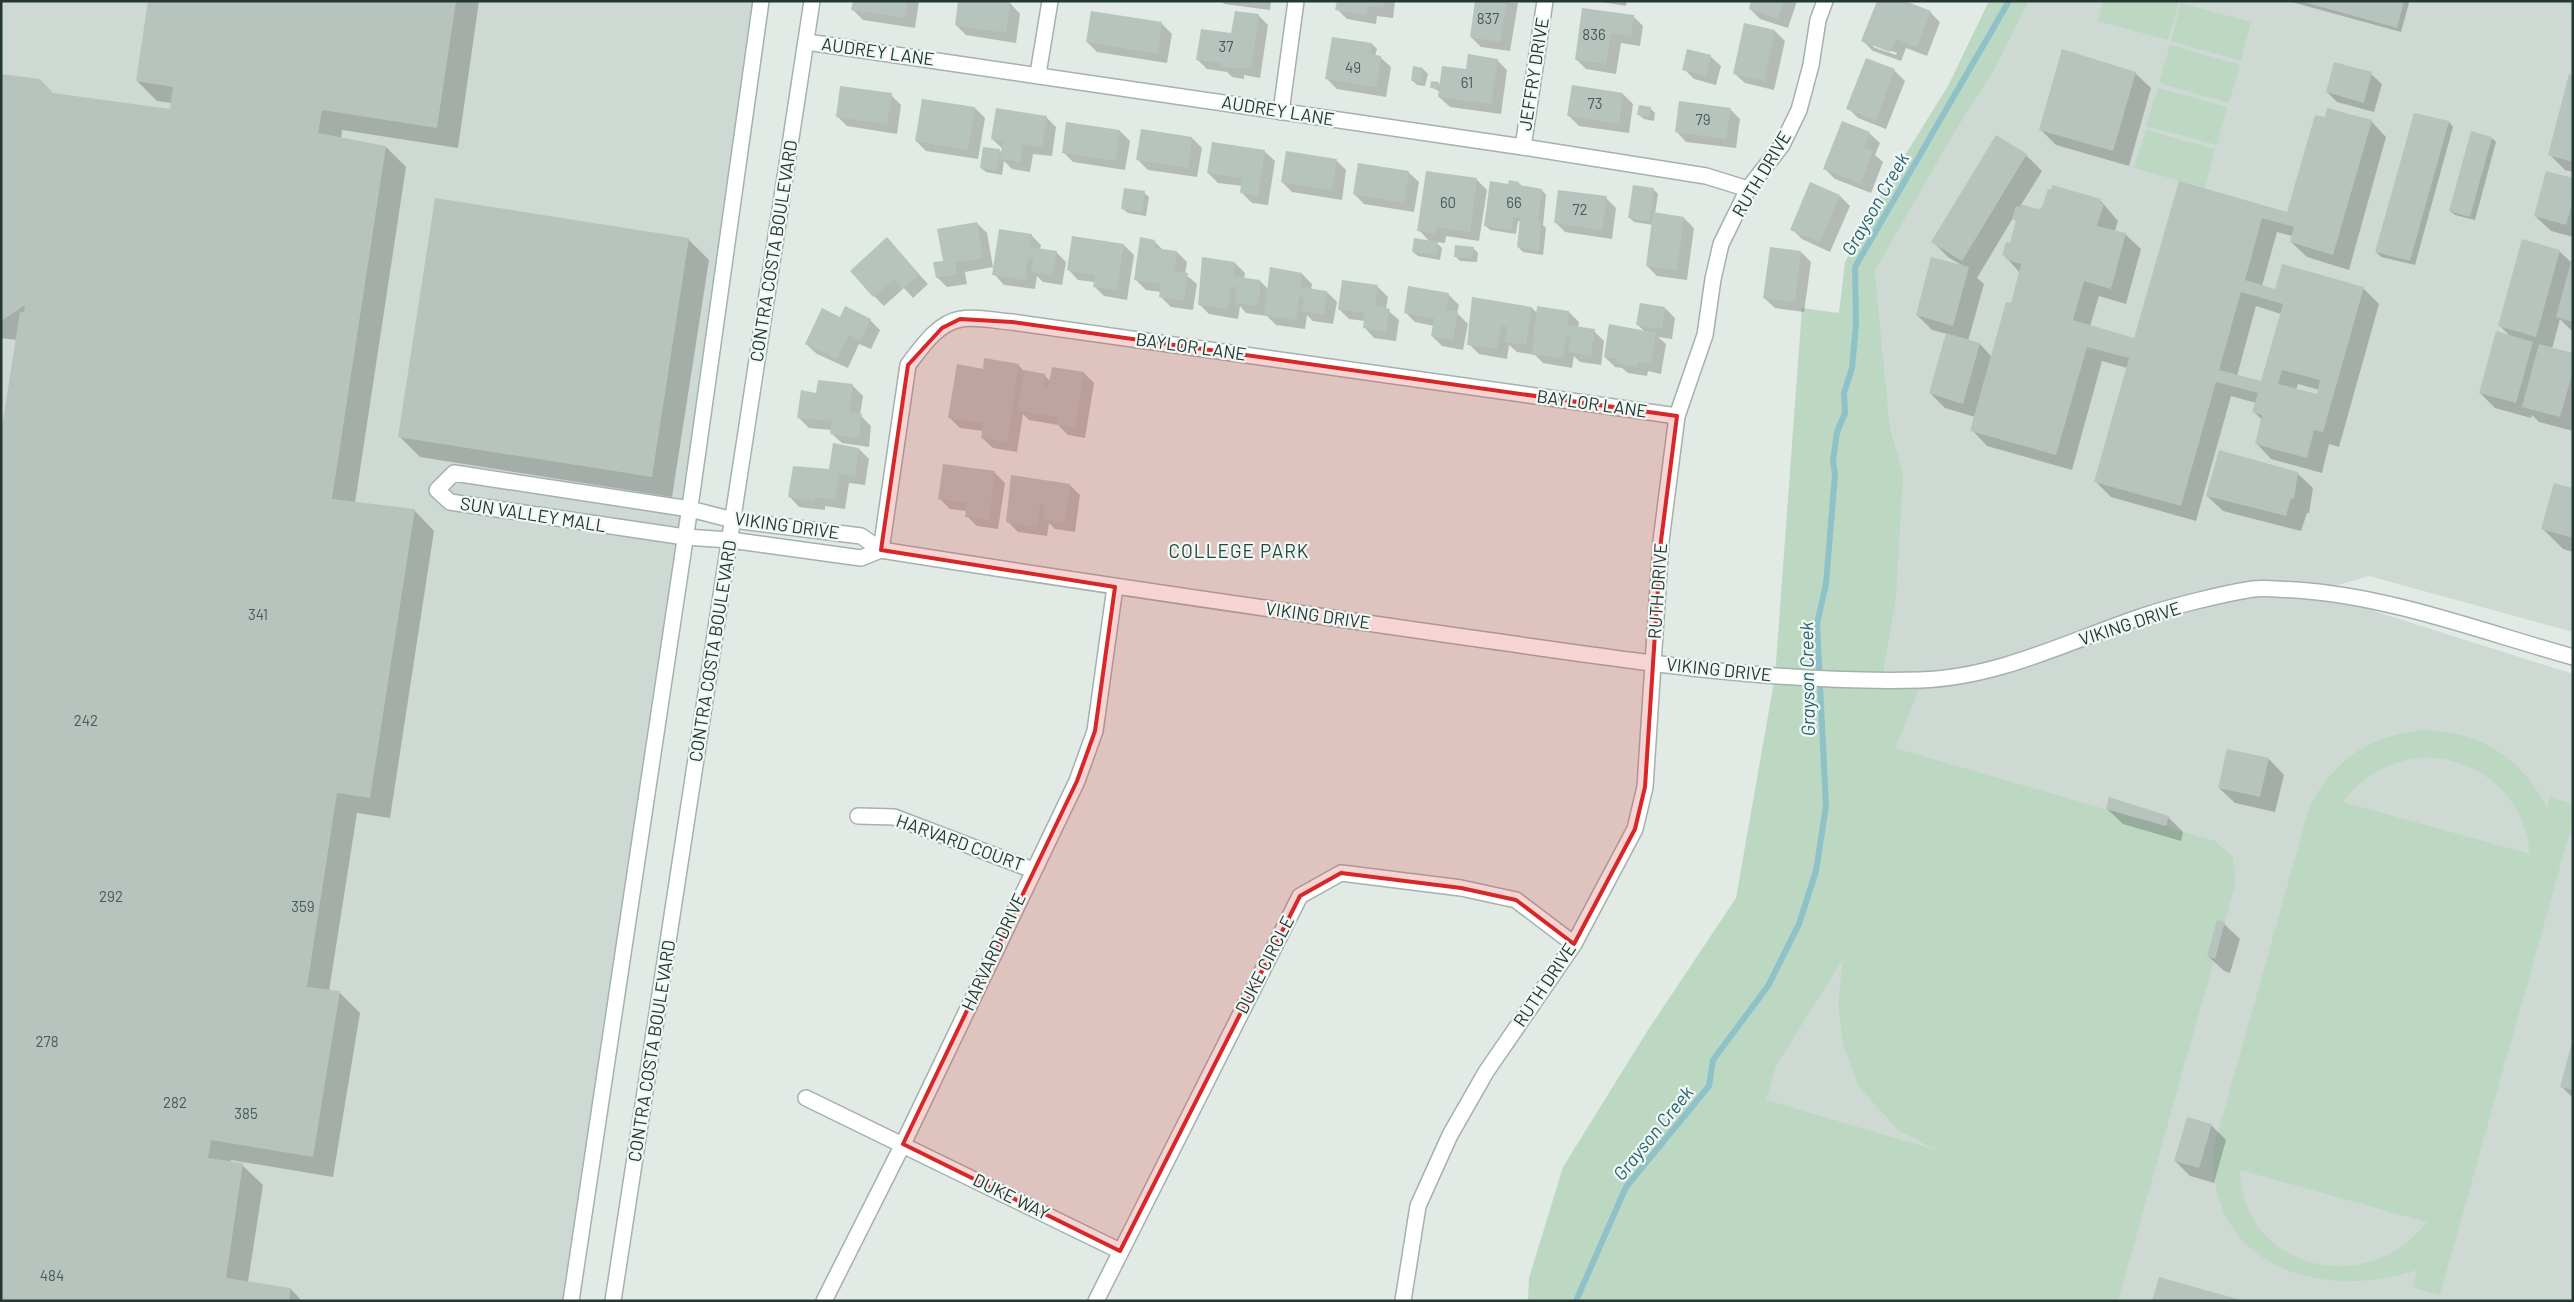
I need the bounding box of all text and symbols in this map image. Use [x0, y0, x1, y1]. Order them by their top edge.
house number: 837 [1477, 9, 1499, 27]
street label: JEFFRY DRIVE [1513, 16, 1553, 132]
house number: 836 [1582, 25, 1606, 43]
street label: AUDREY LANE [820, 32, 936, 70]
house number: 37 [1219, 37, 1233, 55]
house number: 49 [1345, 58, 1361, 76]
house number: 61 [1461, 73, 1473, 91]
street label: AUDREY LANE [1220, 90, 1336, 130]
house number: 73 [1588, 94, 1602, 112]
house number: 79 [1696, 110, 1710, 128]
street label: RUTH DRIVE [1727, 127, 1795, 220]
street label: CONTRA COSTA BOULEVARD [745, 138, 801, 363]
water label: Grayson Creek [1836, 148, 1914, 259]
house number: 60 [1440, 193, 1456, 211]
house number: 66 [1506, 193, 1522, 211]
house number: 72 [1572, 200, 1588, 218]
street label: BAYLOR LANE [1134, 327, 1248, 365]
street label: BAYLOR LANE [1535, 384, 1649, 422]
street label: SUN VALLEY MALL [459, 492, 608, 536]
street label: VIKING DRIVE [733, 507, 841, 543]
street label: CONTRA COSTA BOULEVARD [684, 538, 740, 763]
district label: COLLEGE PARK [1169, 539, 1309, 562]
street label: RUTH DRIVE [1643, 542, 1671, 640]
street label: VIKING DRIVE [2076, 596, 2183, 650]
street label: VIKING DRIVE [1264, 597, 1372, 633]
house number: 341 [248, 605, 268, 623]
water label: Grayson Creek [1794, 621, 1819, 737]
street label: VIKING DRIVE [1665, 653, 1773, 685]
house number: 242 [74, 711, 98, 729]
street label: HARVARD COURT [893, 809, 1027, 875]
house number: 292 [99, 887, 123, 905]
street label: HARVARD DRIVE [956, 889, 1030, 1014]
house number: 359 [291, 897, 315, 915]
street label: DUKE CIRCLE [1230, 912, 1298, 1017]
street label: CONTRA COSTA BOULEVARD [623, 938, 679, 1163]
street label: RUTH DRIVE [1508, 938, 1580, 1031]
house number: 278 [36, 1032, 58, 1050]
water label: Grayson Creek [1607, 1080, 1698, 1185]
house number: 282 [163, 1093, 187, 1111]
house number: 385 [234, 1104, 258, 1122]
street label: DUKE WAY [970, 1168, 1053, 1224]
house number: 484 [40, 1266, 64, 1284]

